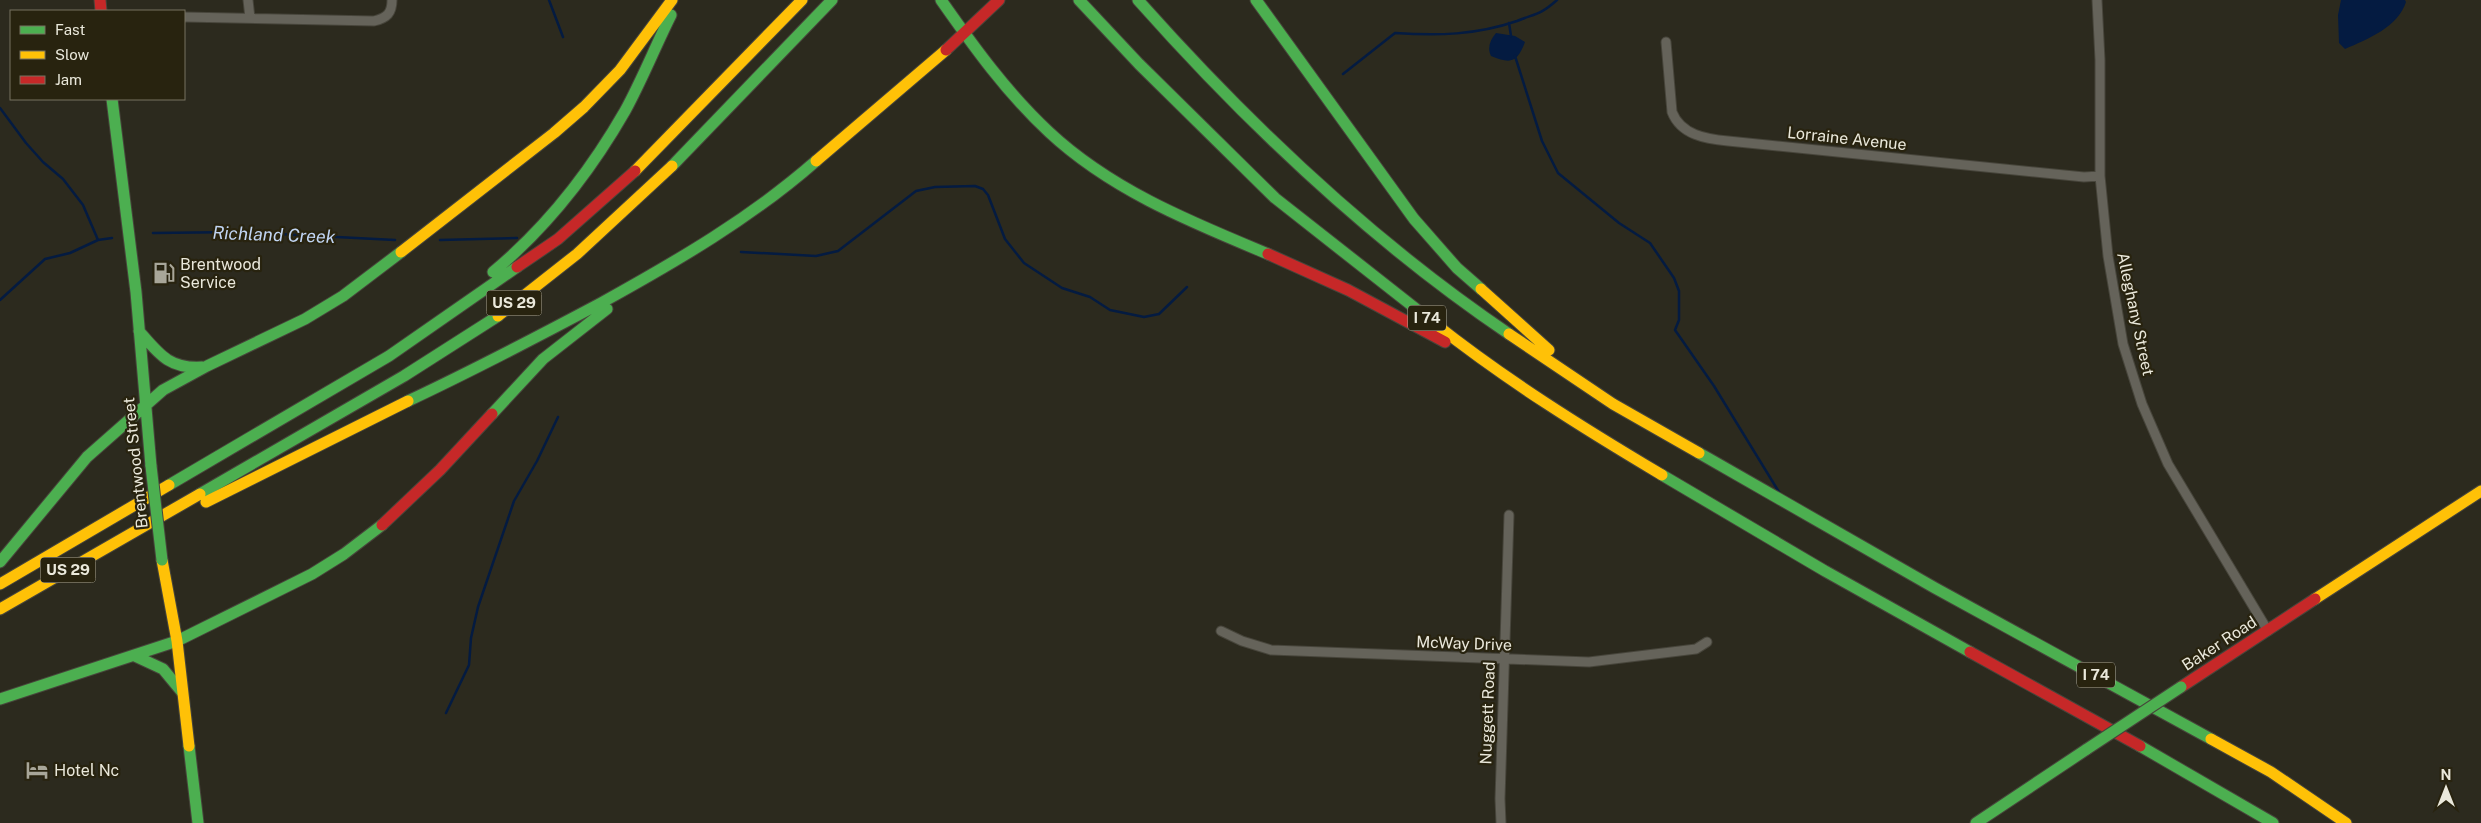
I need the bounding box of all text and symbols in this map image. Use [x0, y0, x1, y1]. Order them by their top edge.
legend [10, 10, 185, 100]
text: Fast [55, 21, 85, 38]
text: Slow [55, 46, 90, 63]
text: Jam [55, 71, 82, 88]
street label: Lorraine Avenue [1786, 123, 1908, 154]
water label: Richland Creek [212, 222, 336, 247]
street label: Alleghany Street [2113, 251, 2158, 377]
place label: Brentwood Service [180, 255, 261, 292]
fuel station icon: Brentwood Service [151, 260, 177, 286]
road number: US 29 [486, 290, 542, 316]
road number: I 74 [1408, 306, 1446, 330]
street label: Brentwood Street [119, 397, 152, 529]
road number: US 29 [40, 558, 96, 582]
street label: Baker Road [2178, 612, 2260, 675]
street label: McWay Drive [1416, 632, 1512, 655]
street label: Nuggett Road [1476, 661, 1499, 765]
road number: I 74 [2077, 662, 2115, 688]
hotel icon: Hotel Nc [24, 757, 50, 783]
place label: Hotel Nc [54, 761, 119, 780]
north arrow [2421, 763, 2471, 813]
text: N [2441, 767, 2451, 783]

